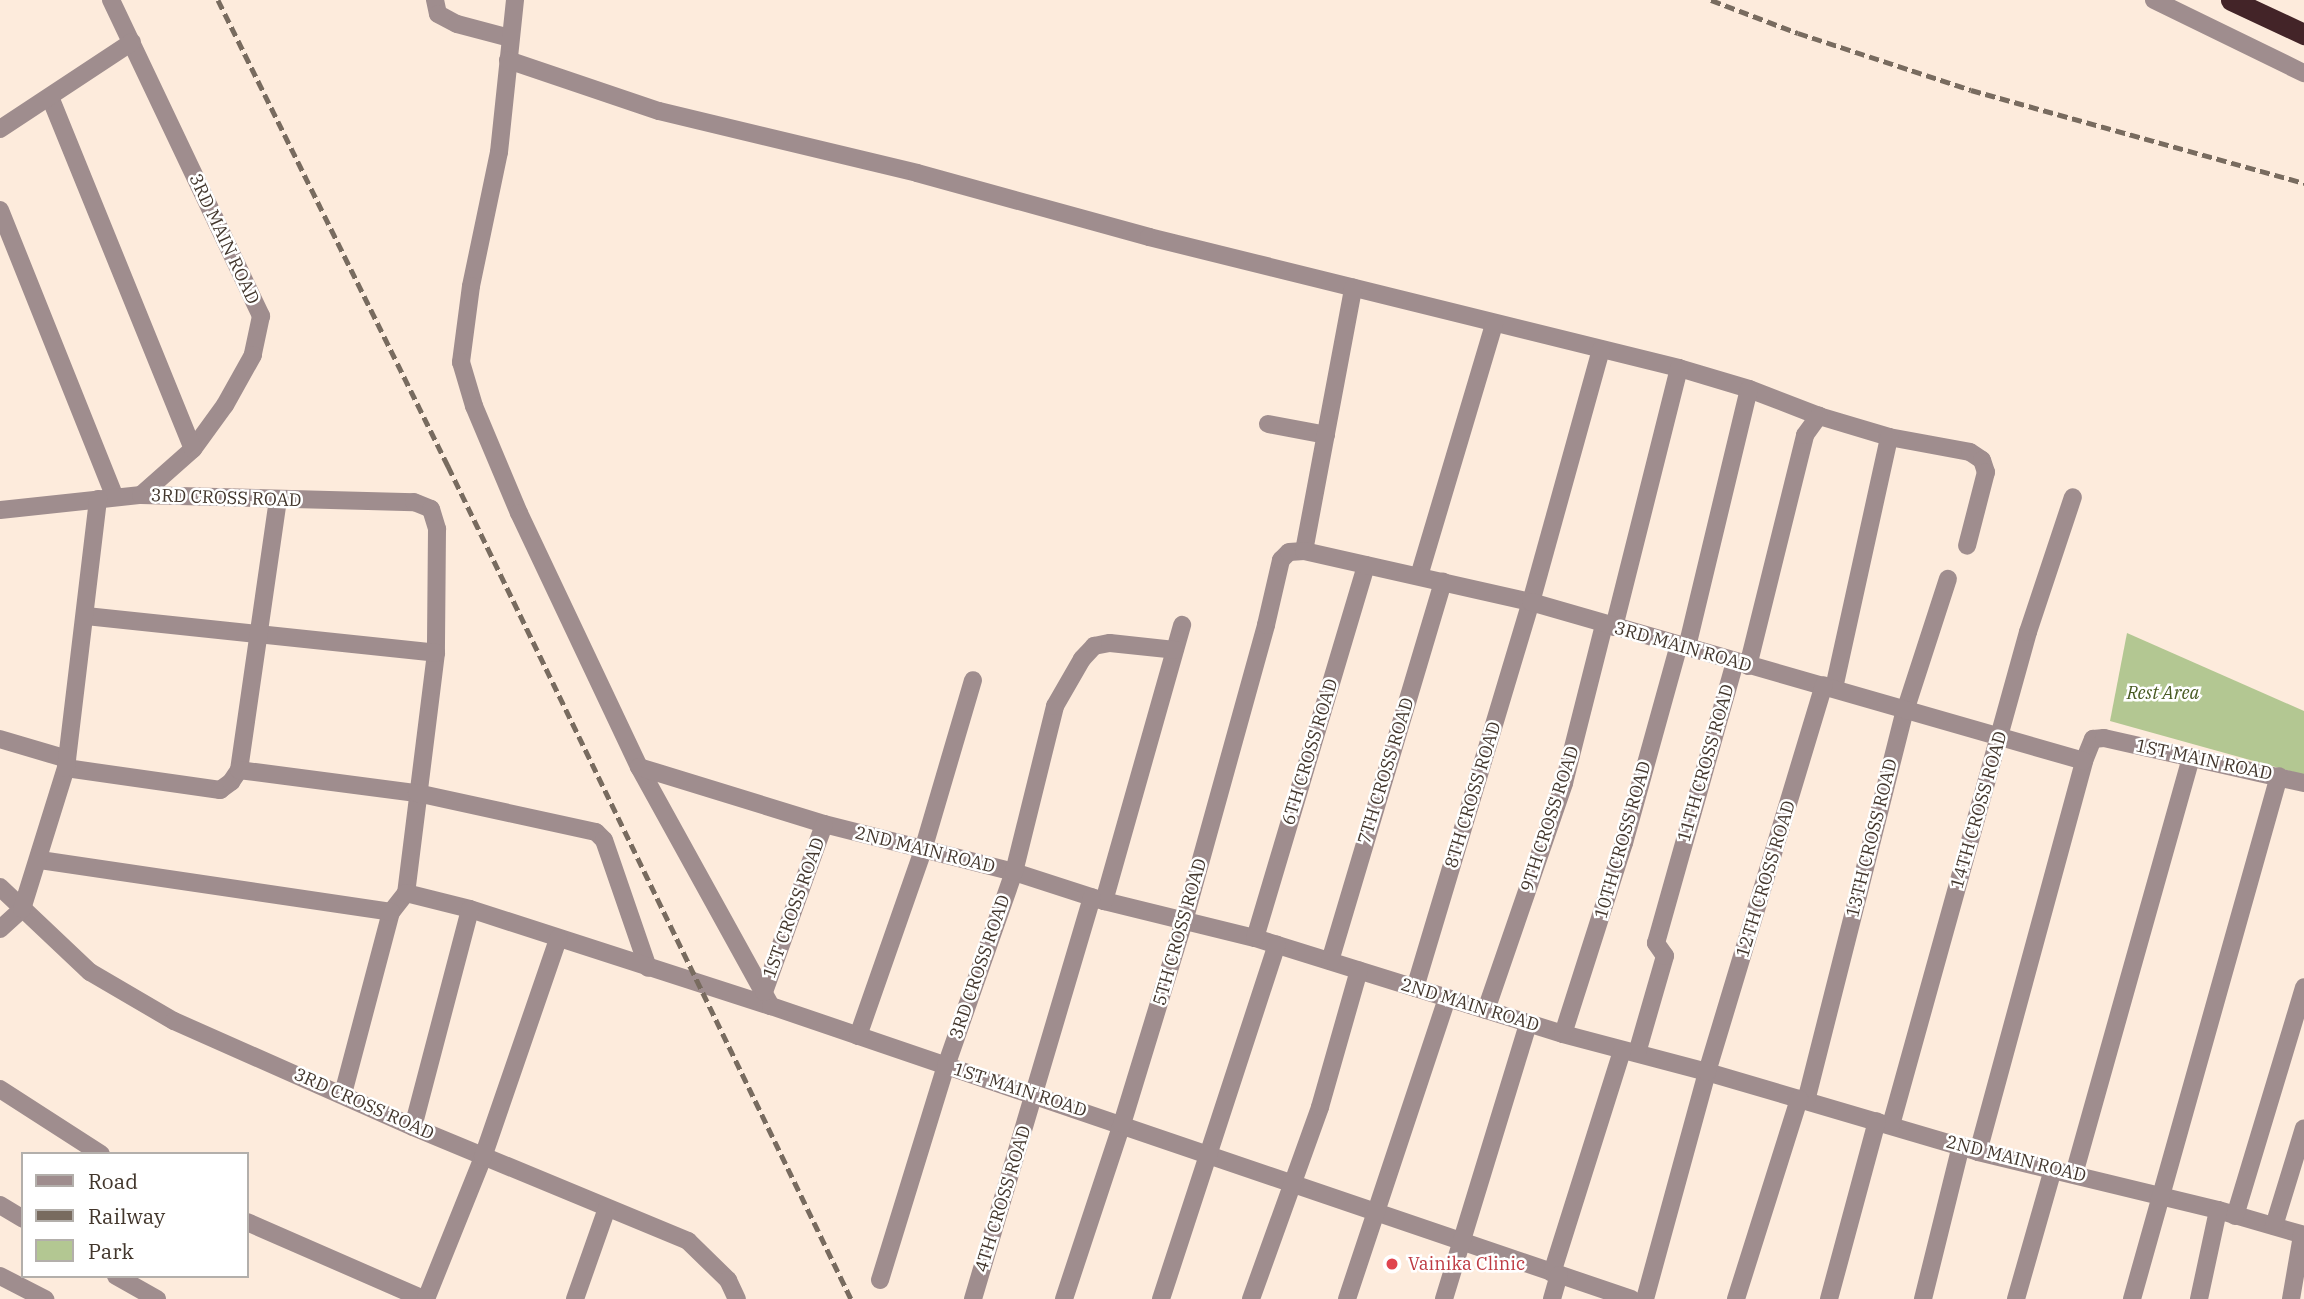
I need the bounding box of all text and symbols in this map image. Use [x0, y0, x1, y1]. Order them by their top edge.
street label: 3RD MAIN ROAD [184, 170, 264, 308]
street label: 3RD CROSS ROAD [150, 485, 302, 511]
street label: 3RD MAIN ROAD [1612, 617, 1754, 677]
street label: 6TH CROSS ROAD [1277, 676, 1343, 828]
street label: 11TH CROSS ROAD [1673, 682, 1739, 844]
park label: Rest Area [2127, 682, 2199, 704]
street label: 7TH CROSS ROAD [1353, 695, 1419, 847]
street label: 8TH CROSS ROAD [1440, 719, 1506, 871]
street label: 14TH CROSS ROAD [1946, 729, 2012, 891]
street label: 1ST MAIN ROAD [2134, 735, 2274, 785]
street label: 9TH CROSS ROAD [1516, 743, 1584, 895]
street label: 13TH CROSS ROAD [1842, 756, 1902, 920]
street label: 10TH CROSS ROAD [1590, 759, 1656, 921]
street label: 12TH CROSS ROAD [1732, 798, 1800, 960]
street label: 2ND MAIN ROAD [853, 822, 997, 878]
street label: 1ST CROSS ROAD [759, 835, 829, 981]
street label: 5TH CROSS ROAD [1149, 856, 1211, 1008]
street label: 3RD CROSS ROAD [945, 892, 1015, 1042]
street label: 2ND MAIN ROAD [1398, 974, 1542, 1036]
street label: 1ST MAIN ROAD [951, 1058, 1089, 1122]
street label: 3RD CROSS ROAD [291, 1063, 437, 1145]
street label: 4TH CROSS ROAD [970, 1123, 1036, 1275]
street label: 2ND MAIN ROAD [1944, 1131, 2088, 1187]
legend [21, 1152, 248, 1278]
text: Road [88, 1167, 138, 1195]
text: Railway [88, 1202, 165, 1230]
text: Park [88, 1237, 134, 1265]
place label: Vainika Clinic [1408, 1253, 1525, 1275]
marker: Vainika Clinic [1382, 1254, 1402, 1274]

